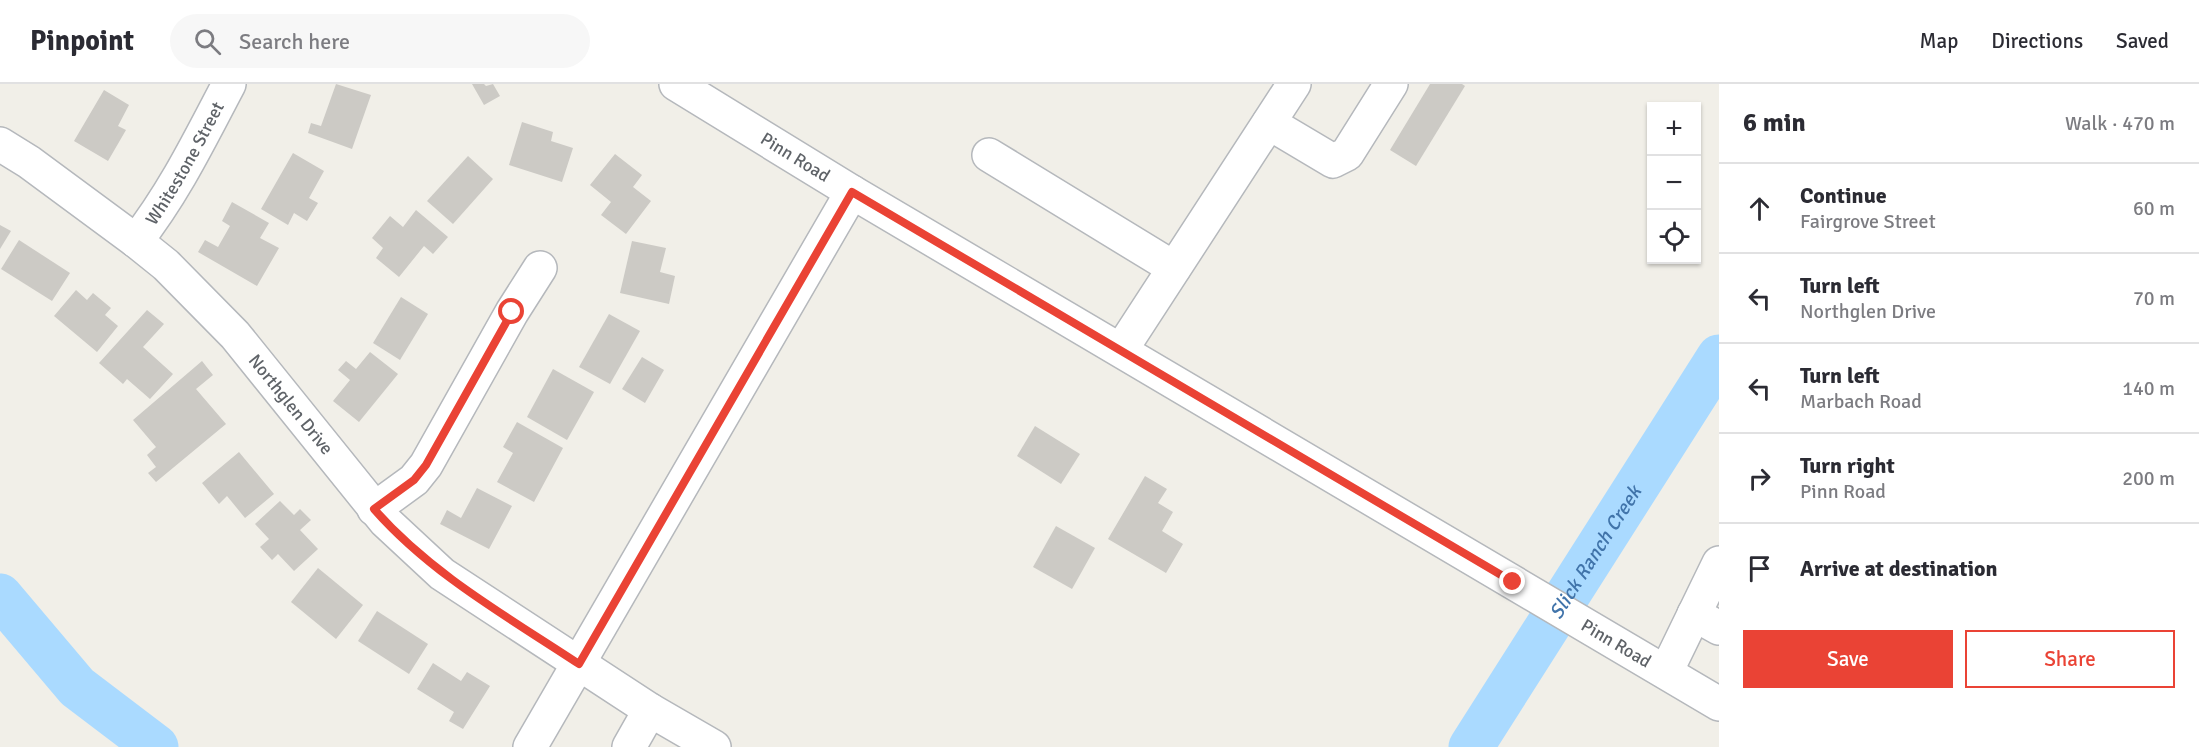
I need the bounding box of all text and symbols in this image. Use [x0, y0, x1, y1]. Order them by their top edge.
search box [170, 14, 590, 68]
text: Pinpoint [30, 24, 134, 58]
icon: search [191, 25, 224, 58]
text: Search here [239, 28, 350, 55]
text: Map [1920, 28, 1958, 54]
text: Directions [1991, 28, 2083, 54]
text: Saved [2116, 28, 2169, 54]
street label: Whitestone Street [141, 98, 229, 229]
map controls [1647, 102, 1701, 264]
button: + [1647, 102, 1701, 156]
text: 6 min [1743, 107, 1806, 139]
text: Walk · 470 m [2065, 111, 2175, 136]
street label: Pinn Road [757, 128, 834, 187]
button: − [1647, 156, 1701, 210]
text: Continue [1800, 182, 1887, 209]
icon: ahead [1743, 192, 1776, 225]
text: 60 m [2133, 196, 2175, 221]
text: Fairgrove Street [1800, 209, 1936, 234]
button: locate [1647, 210, 1701, 264]
text: Turn left [1800, 272, 1880, 299]
icon: left [1743, 282, 1776, 315]
text: 70 m [2133, 286, 2175, 311]
route start [498, 298, 524, 324]
text: Northglen Drive [1800, 299, 1936, 324]
street label: Northglen Drive [244, 350, 338, 459]
text: Turn left [1800, 362, 1880, 389]
icon: left [1743, 372, 1776, 405]
text: 140 m [2122, 376, 2175, 401]
text: Marbach Road [1800, 389, 1922, 414]
text: Turn right [1800, 452, 1895, 479]
icon: right [1743, 462, 1776, 495]
text: 200 m [2122, 466, 2175, 491]
water label: Slick Ranch Creek [1543, 479, 1648, 623]
text: Pinn Road [1800, 479, 1886, 504]
icon: arrive [1743, 552, 1776, 585]
text: Arrive at destination [1800, 555, 1997, 582]
route end [1499, 568, 1525, 594]
street label: Pinn Road [1577, 614, 1655, 672]
button: Save [1743, 630, 1953, 688]
button: Share [1965, 630, 2175, 688]

